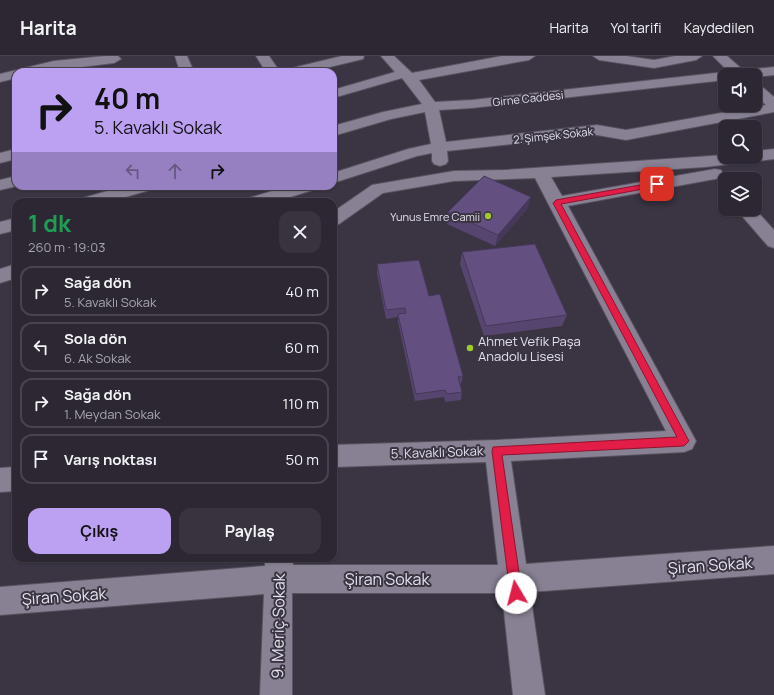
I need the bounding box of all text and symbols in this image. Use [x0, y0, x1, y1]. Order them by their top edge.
text: Harita [20, 15, 77, 41]
text: Harita [549, 18, 588, 37]
text: Yol tarifi [610, 18, 662, 37]
text: Kaydedilen [684, 18, 754, 37]
map controls [718, 68, 762, 216]
button: sound [718, 68, 762, 112]
text: 40 m [94, 79, 160, 117]
icon: right [28, 84, 80, 136]
street label: Girne Caddesi [492, 87, 564, 109]
text: 5. Kavaklı Sokak [94, 115, 222, 139]
button: search [718, 120, 762, 164]
street label: 2. Şimşek Sokak [512, 123, 594, 147]
icon: left [122, 160, 144, 182]
icon: ahead [164, 160, 186, 182]
icon: right [206, 160, 228, 182]
pin [640, 167, 674, 201]
button: layers [718, 172, 762, 216]
icon: arrive [646, 173, 668, 195]
text: 1 dk [28, 206, 71, 239]
place label: Yunus Emre Camii [390, 209, 480, 224]
button: close [279, 211, 321, 253]
marker: Yunus Emre Camii [483, 211, 493, 221]
text: 260 m · 19:03 [28, 238, 105, 256]
text: Sağa dön [64, 272, 131, 293]
icon: right [30, 280, 52, 302]
text: 40 m [285, 281, 319, 302]
text: 5. Kavaklı Sokak [64, 293, 156, 311]
text: Sola dön [64, 328, 127, 349]
place label: Ahmet Vefik Paşa Anadolu Lisesi [478, 332, 581, 365]
icon: left [30, 336, 52, 358]
text: 60 m [285, 337, 319, 358]
marker: Ahmet Vefik Paşa Anadolu Lisesi [465, 343, 475, 353]
text: 6. Ak Sokak [64, 349, 131, 367]
text: Sağa dön [64, 384, 131, 405]
icon: right [30, 392, 52, 414]
text: 110 m [282, 393, 319, 414]
text: 1. Meydan Sokak [64, 405, 161, 423]
street label: 5. Kavaklı Sokak [390, 441, 484, 463]
icon: arrive [30, 448, 52, 470]
text: Varış noktası [64, 449, 157, 470]
text: 50 m [285, 449, 319, 470]
button: Çıkış [28, 508, 171, 554]
button: Paylaş [179, 508, 321, 554]
street label: Şiran Sokak [667, 551, 754, 579]
street label: Şiran Sokak [345, 568, 430, 590]
street label: 9. Meriç Sokak [266, 572, 290, 679]
position arrow [495, 572, 537, 614]
street label: Şiran Sokak [21, 582, 108, 610]

